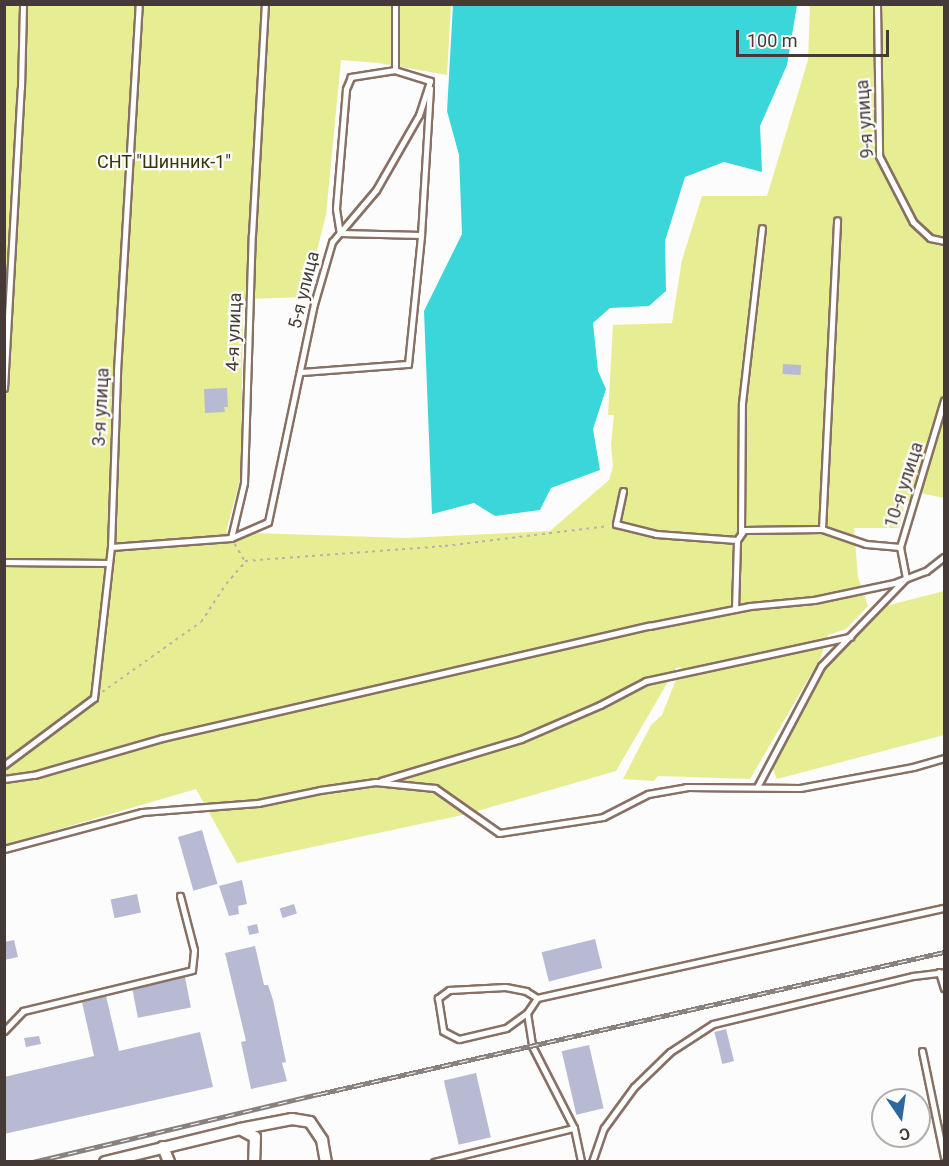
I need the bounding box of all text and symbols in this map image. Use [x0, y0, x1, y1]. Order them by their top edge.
scale bar [739, 18, 892, 56]
text: 100 m [747, 30, 798, 51]
street label: 9-я улица [851, 79, 879, 159]
park label: СНТ "Шинник-1" [97, 151, 231, 173]
street label: 5-я улица [284, 249, 324, 331]
street label: 4-я улица [222, 292, 246, 372]
street label: 3-я улица [88, 367, 114, 447]
street label: 10-я улица [880, 439, 928, 531]
north arrow [871, 1088, 931, 1148]
text: С [897, 1124, 912, 1145]

